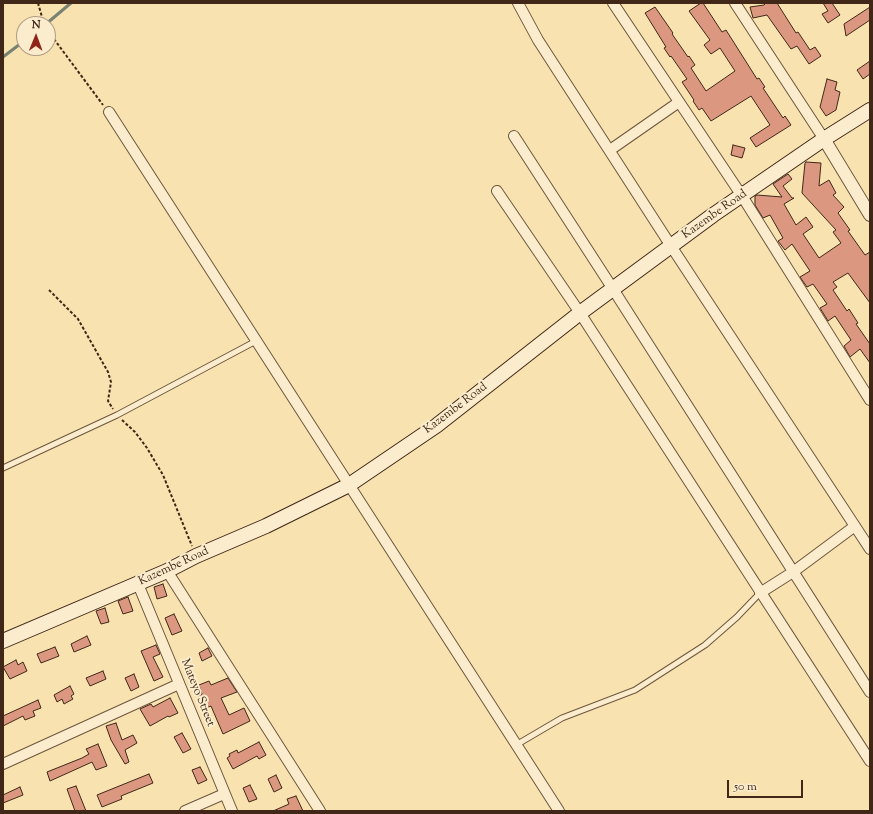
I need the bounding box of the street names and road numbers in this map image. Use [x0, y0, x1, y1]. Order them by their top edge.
street label: Kazembe Road [680, 187, 750, 243]
street label: Kazembe Road [421, 380, 491, 438]
street label: Kazembe Road [137, 544, 211, 590]
street label: Mateyo Street [177, 657, 217, 729]

